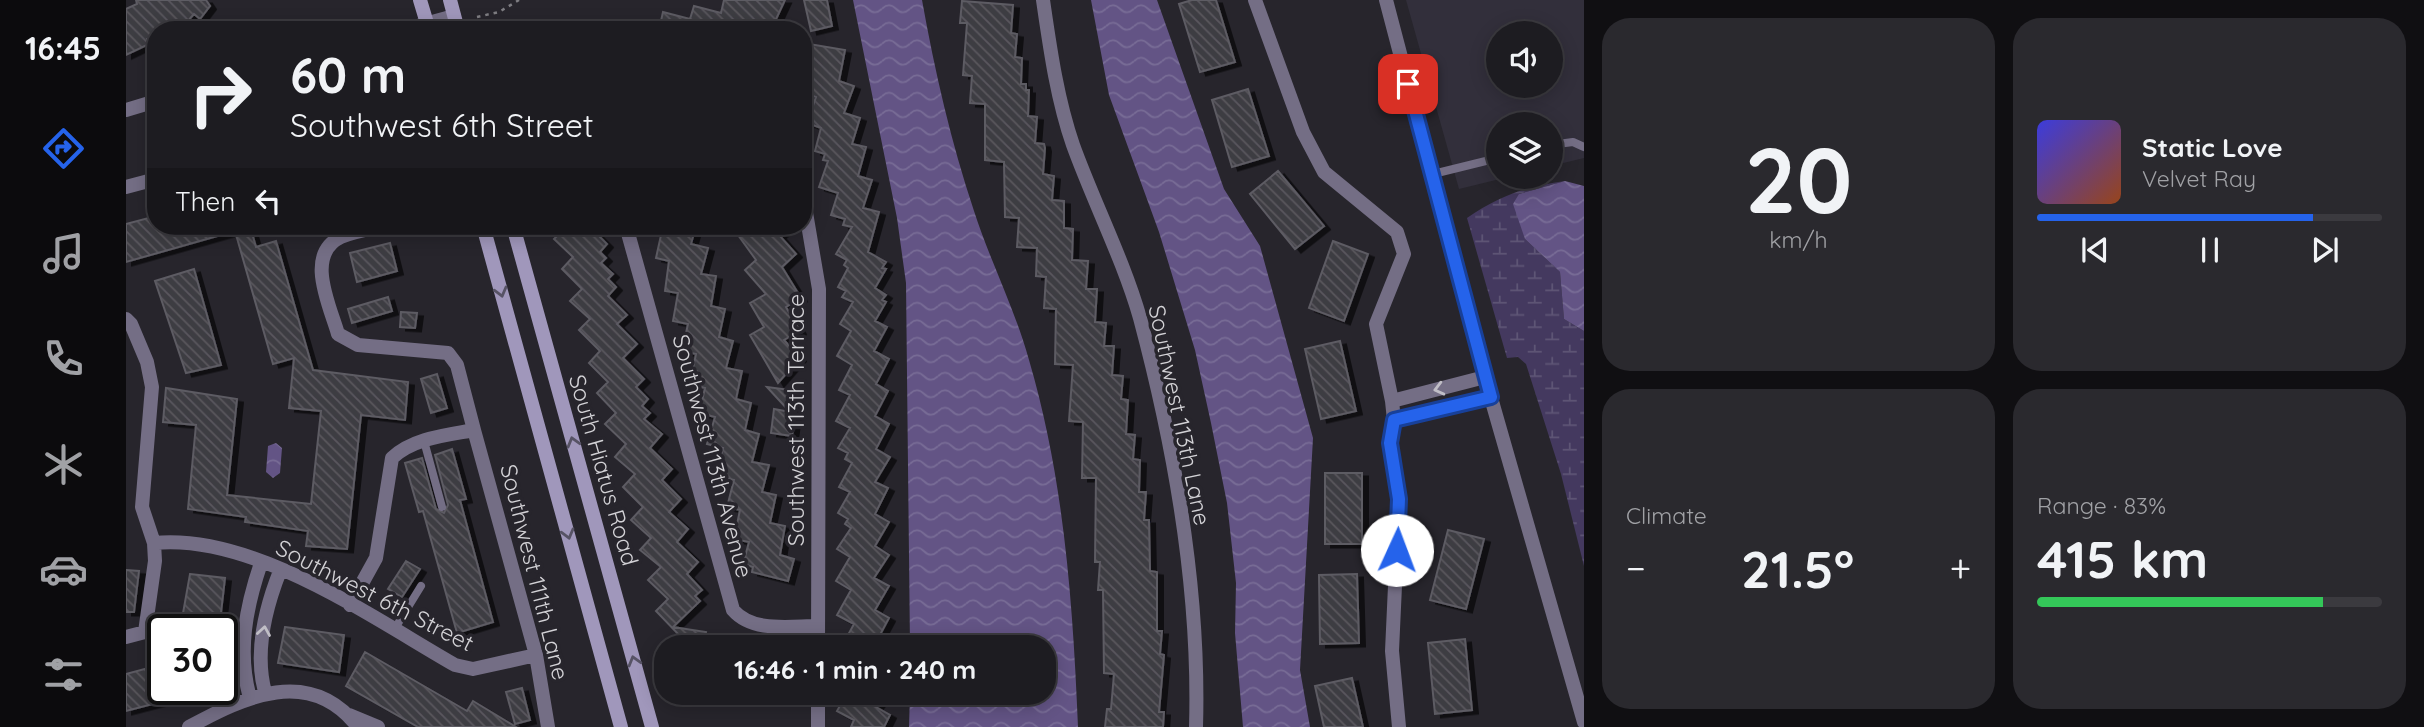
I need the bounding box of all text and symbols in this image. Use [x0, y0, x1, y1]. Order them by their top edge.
map controls [1486, 21, 1563, 189]
button: sound [1486, 21, 1563, 98]
text: 16:45 [25, 28, 101, 68]
text: 60 m [290, 44, 406, 105]
icon: right [175, 49, 266, 140]
pin [1378, 54, 1438, 114]
icon: arrive [1389, 65, 1427, 103]
text: Southwest 6th Street [290, 105, 594, 145]
button: layers [1486, 112, 1563, 189]
text: 20 [1745, 122, 1852, 236]
icon: directions [39, 124, 88, 173]
text: Static Love [2142, 131, 2283, 164]
text: Velvet Ray [2142, 164, 2256, 193]
icon: left [249, 182, 287, 220]
text: Then [175, 185, 235, 218]
text: km/h [1769, 225, 1828, 254]
icon: music [39, 229, 88, 278]
icon: previous [2076, 231, 2114, 269]
icon: pause [2191, 231, 2229, 269]
icon: next [2306, 231, 2344, 269]
one-way arrow [493, 285, 507, 297]
street label: Southwest 113th Terrace [781, 294, 810, 546]
street label: Southwest 113th Lane [1142, 302, 1218, 528]
street label: Southwest 113th Avenue [667, 331, 759, 581]
icon: phone [39, 334, 88, 383]
street label: South Hiatus Road [563, 371, 645, 569]
one-way arrow [1433, 381, 1445, 395]
one-way arrow [567, 436, 581, 448]
icon: climate [39, 440, 88, 489]
street label: Southwest 111th Lane [494, 461, 576, 683]
text: Range · 83% [2037, 491, 2166, 520]
text: Climate [1626, 501, 1707, 530]
position arrow [1360, 513, 1434, 587]
text: 415 km [2037, 526, 2208, 591]
one-way arrow [560, 528, 574, 540]
street label: Southwest 6th Street [271, 533, 479, 658]
text: 21.5° [1741, 536, 1854, 601]
text: − [1626, 544, 1646, 592]
text: + [1950, 544, 1971, 592]
icon: car [39, 545, 88, 594]
speed limit sign: 30 [147, 614, 238, 705]
one-way arrow [256, 625, 271, 637]
icon: filters [39, 650, 88, 699]
text: 16:46 · 1 min · 240 m [734, 653, 976, 686]
one-way arrow [627, 655, 642, 667]

